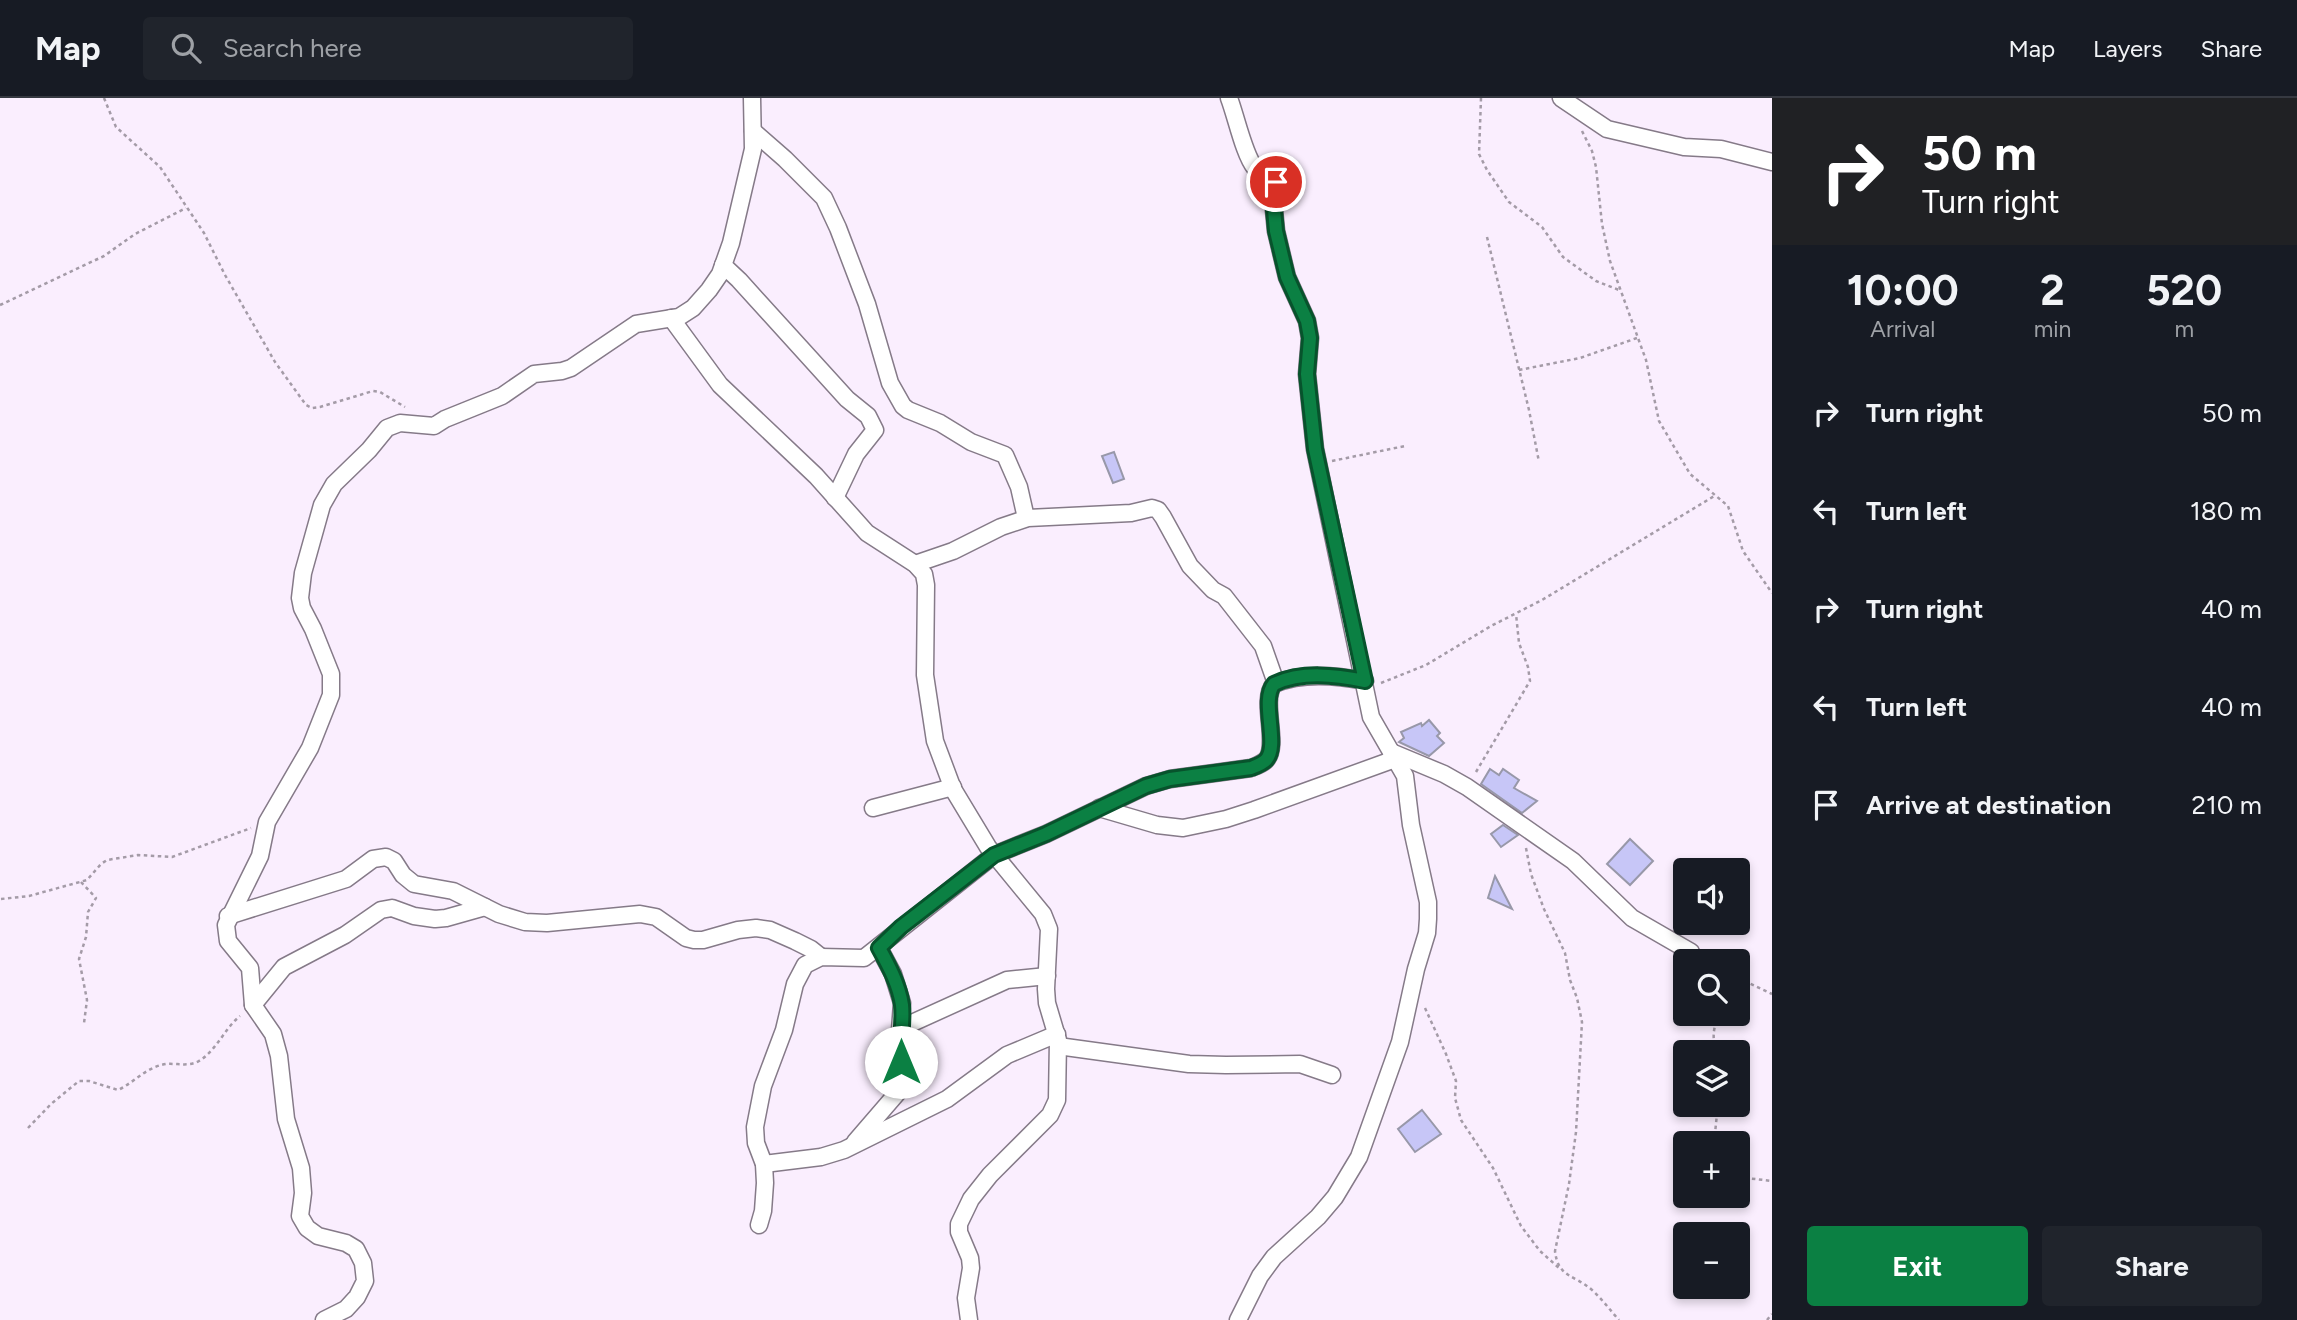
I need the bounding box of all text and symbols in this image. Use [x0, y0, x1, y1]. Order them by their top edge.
search box [143, 17, 633, 80]
text: Map [35, 29, 101, 68]
icon: search [167, 29, 205, 67]
text: Search here [223, 32, 362, 64]
text: Map [2008, 34, 2055, 63]
text: Layers [2093, 34, 2162, 63]
text: Share [2200, 34, 2262, 63]
text: 50 m [1922, 123, 2037, 182]
icon: right [1807, 126, 1898, 217]
pin [1246, 152, 1306, 212]
icon: arrive [1257, 163, 1295, 201]
text: Turn right [1922, 183, 2060, 221]
text: 10:00 [1847, 265, 1959, 316]
text: 2 [2040, 265, 2065, 316]
text: 520 [2146, 265, 2222, 316]
text: Arrival [1870, 315, 1935, 343]
text: min [2034, 315, 2071, 343]
text: m [2174, 315, 2194, 343]
icon: right [1807, 394, 1845, 432]
text: Turn right [1866, 397, 1983, 429]
text: 50 m [2202, 397, 2262, 429]
icon: left [1807, 492, 1845, 530]
text: Turn left [1866, 495, 1967, 527]
text: 180 m [2190, 495, 2262, 527]
icon: right [1807, 590, 1845, 628]
text: Turn right [1866, 593, 1983, 625]
text: 40 m [2201, 593, 2262, 625]
icon: left [1807, 688, 1845, 726]
text: Turn left [1866, 691, 1967, 723]
text: 40 m [2201, 691, 2262, 723]
icon: arrive [1807, 786, 1845, 824]
text: Arrive at destination [1866, 789, 2111, 821]
text: 210 m [2192, 789, 2262, 821]
map controls [1673, 858, 1750, 1299]
button: sound [1673, 858, 1750, 935]
button: search [1673, 949, 1750, 1026]
position arrow [864, 1025, 938, 1099]
button: layers [1673, 1040, 1750, 1117]
button: + [1673, 1131, 1750, 1208]
button: − [1673, 1222, 1750, 1299]
button: Exit [1807, 1226, 2028, 1306]
button: Share [2042, 1226, 2262, 1306]

